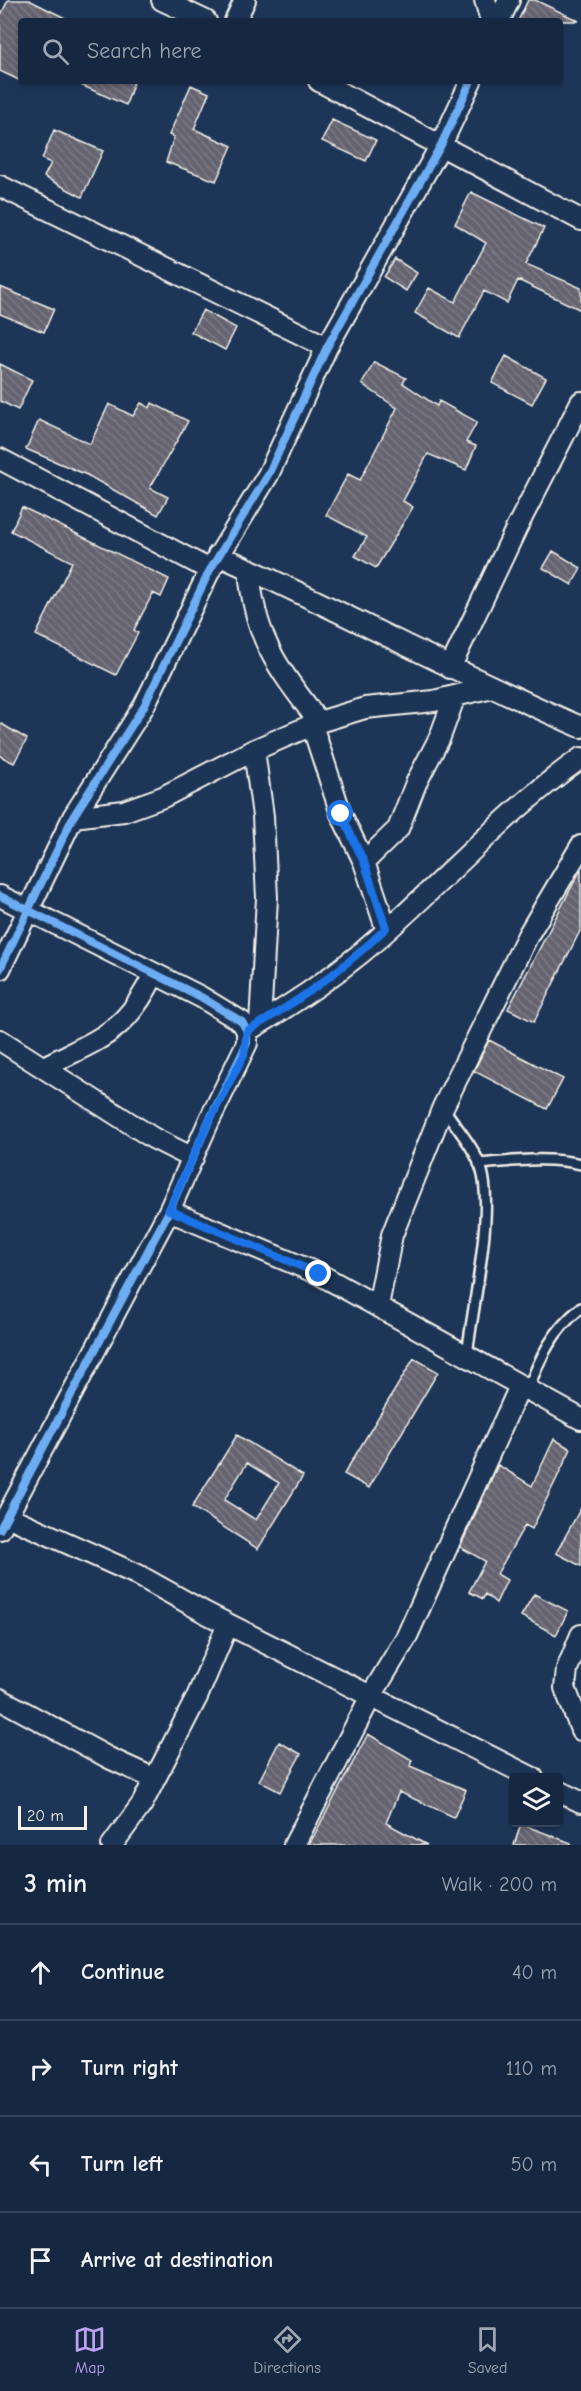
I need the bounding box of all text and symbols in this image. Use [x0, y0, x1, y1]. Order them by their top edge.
search box [18, 18, 563, 84]
icon: search [39, 35, 72, 68]
text: Search here [87, 38, 202, 64]
route start [327, 800, 353, 826]
route end [305, 1260, 331, 1286]
map controls [509, 1773, 563, 1827]
button: layers [509, 1773, 563, 1827]
scale bar [18, 1803, 87, 1830]
text: 20 m [27, 1807, 64, 1825]
text: 3 min [24, 1869, 87, 1899]
text: Walk · 200 m [442, 1873, 557, 1896]
icon: ahead [24, 1956, 57, 1989]
text: Continue [81, 1959, 164, 1985]
text: 40 m [512, 1961, 557, 1984]
icon: right [24, 2052, 57, 2085]
text: Turn right [81, 2055, 178, 2081]
text: 110 m [506, 2057, 557, 2080]
icon: left [24, 2148, 57, 2181]
text: Turn left [81, 2151, 163, 2177]
text: 50 m [511, 2153, 557, 2176]
icon: arrive [24, 2244, 57, 2277]
text: Arrive at destination [81, 2247, 273, 2273]
tab: Map [73, 2323, 106, 2377]
tab: Directions [253, 2323, 321, 2377]
tab: Saved [468, 2323, 508, 2377]

